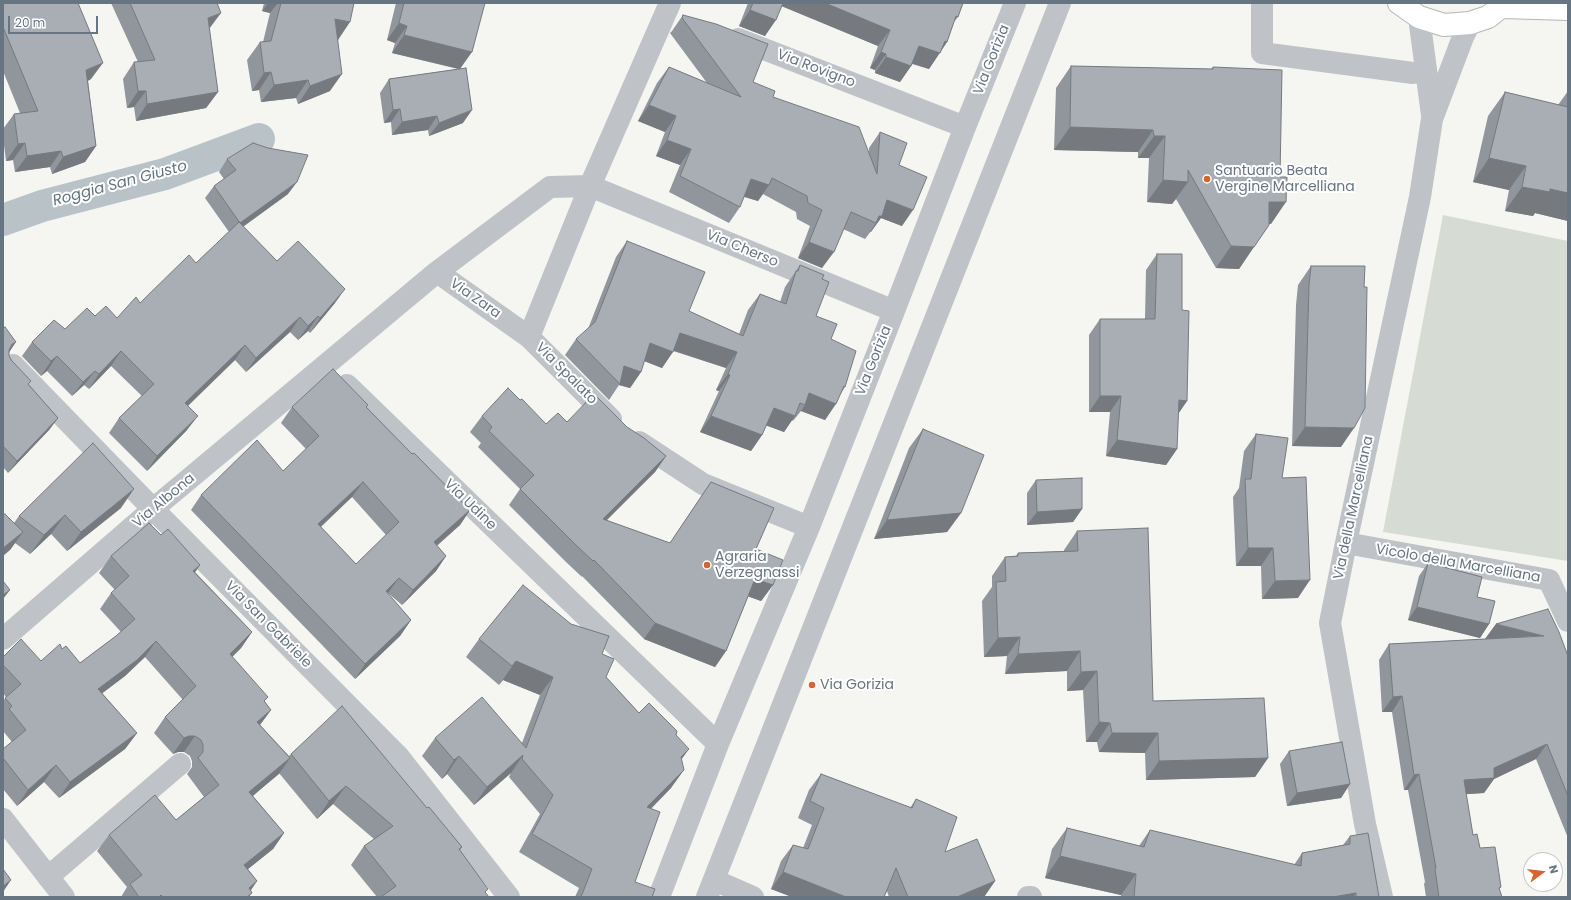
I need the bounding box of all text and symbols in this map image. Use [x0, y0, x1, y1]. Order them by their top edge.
scale bar [10, 8, 100, 34]
text: 20 m [15, 14, 45, 31]
street label: Via Gorizia [970, 23, 1014, 97]
street label: Via Rovigno [775, 46, 857, 92]
water label: Roggia San Giusto [51, 157, 189, 211]
place label: Santuario Beata Vergine Marcelliana [1215, 163, 1355, 196]
marker: Santuario Beata Vergine Marcelliana [1202, 174, 1212, 184]
street label: Via Cherso [704, 227, 780, 271]
street label: Via Zara [446, 276, 504, 322]
street label: Via Gorizia [852, 324, 896, 398]
street label: Via Spalato [532, 340, 600, 408]
street label: Via della Marcelliana [1331, 435, 1377, 581]
street label: Via Albona [130, 470, 198, 532]
street label: Via Udine [440, 476, 500, 534]
street label: Vicolo della Marcelliana [1374, 541, 1542, 587]
place label: Agraria Verzegnassi [715, 549, 799, 582]
marker: Agraria Verzegnassi [702, 560, 712, 570]
street label: Via San Gabriele [221, 578, 315, 672]
place label: Via Gorizia [820, 677, 894, 693]
marker: Via Gorizia [807, 680, 817, 690]
north arrow [1523, 852, 1563, 892]
text: N [1545, 863, 1562, 875]

